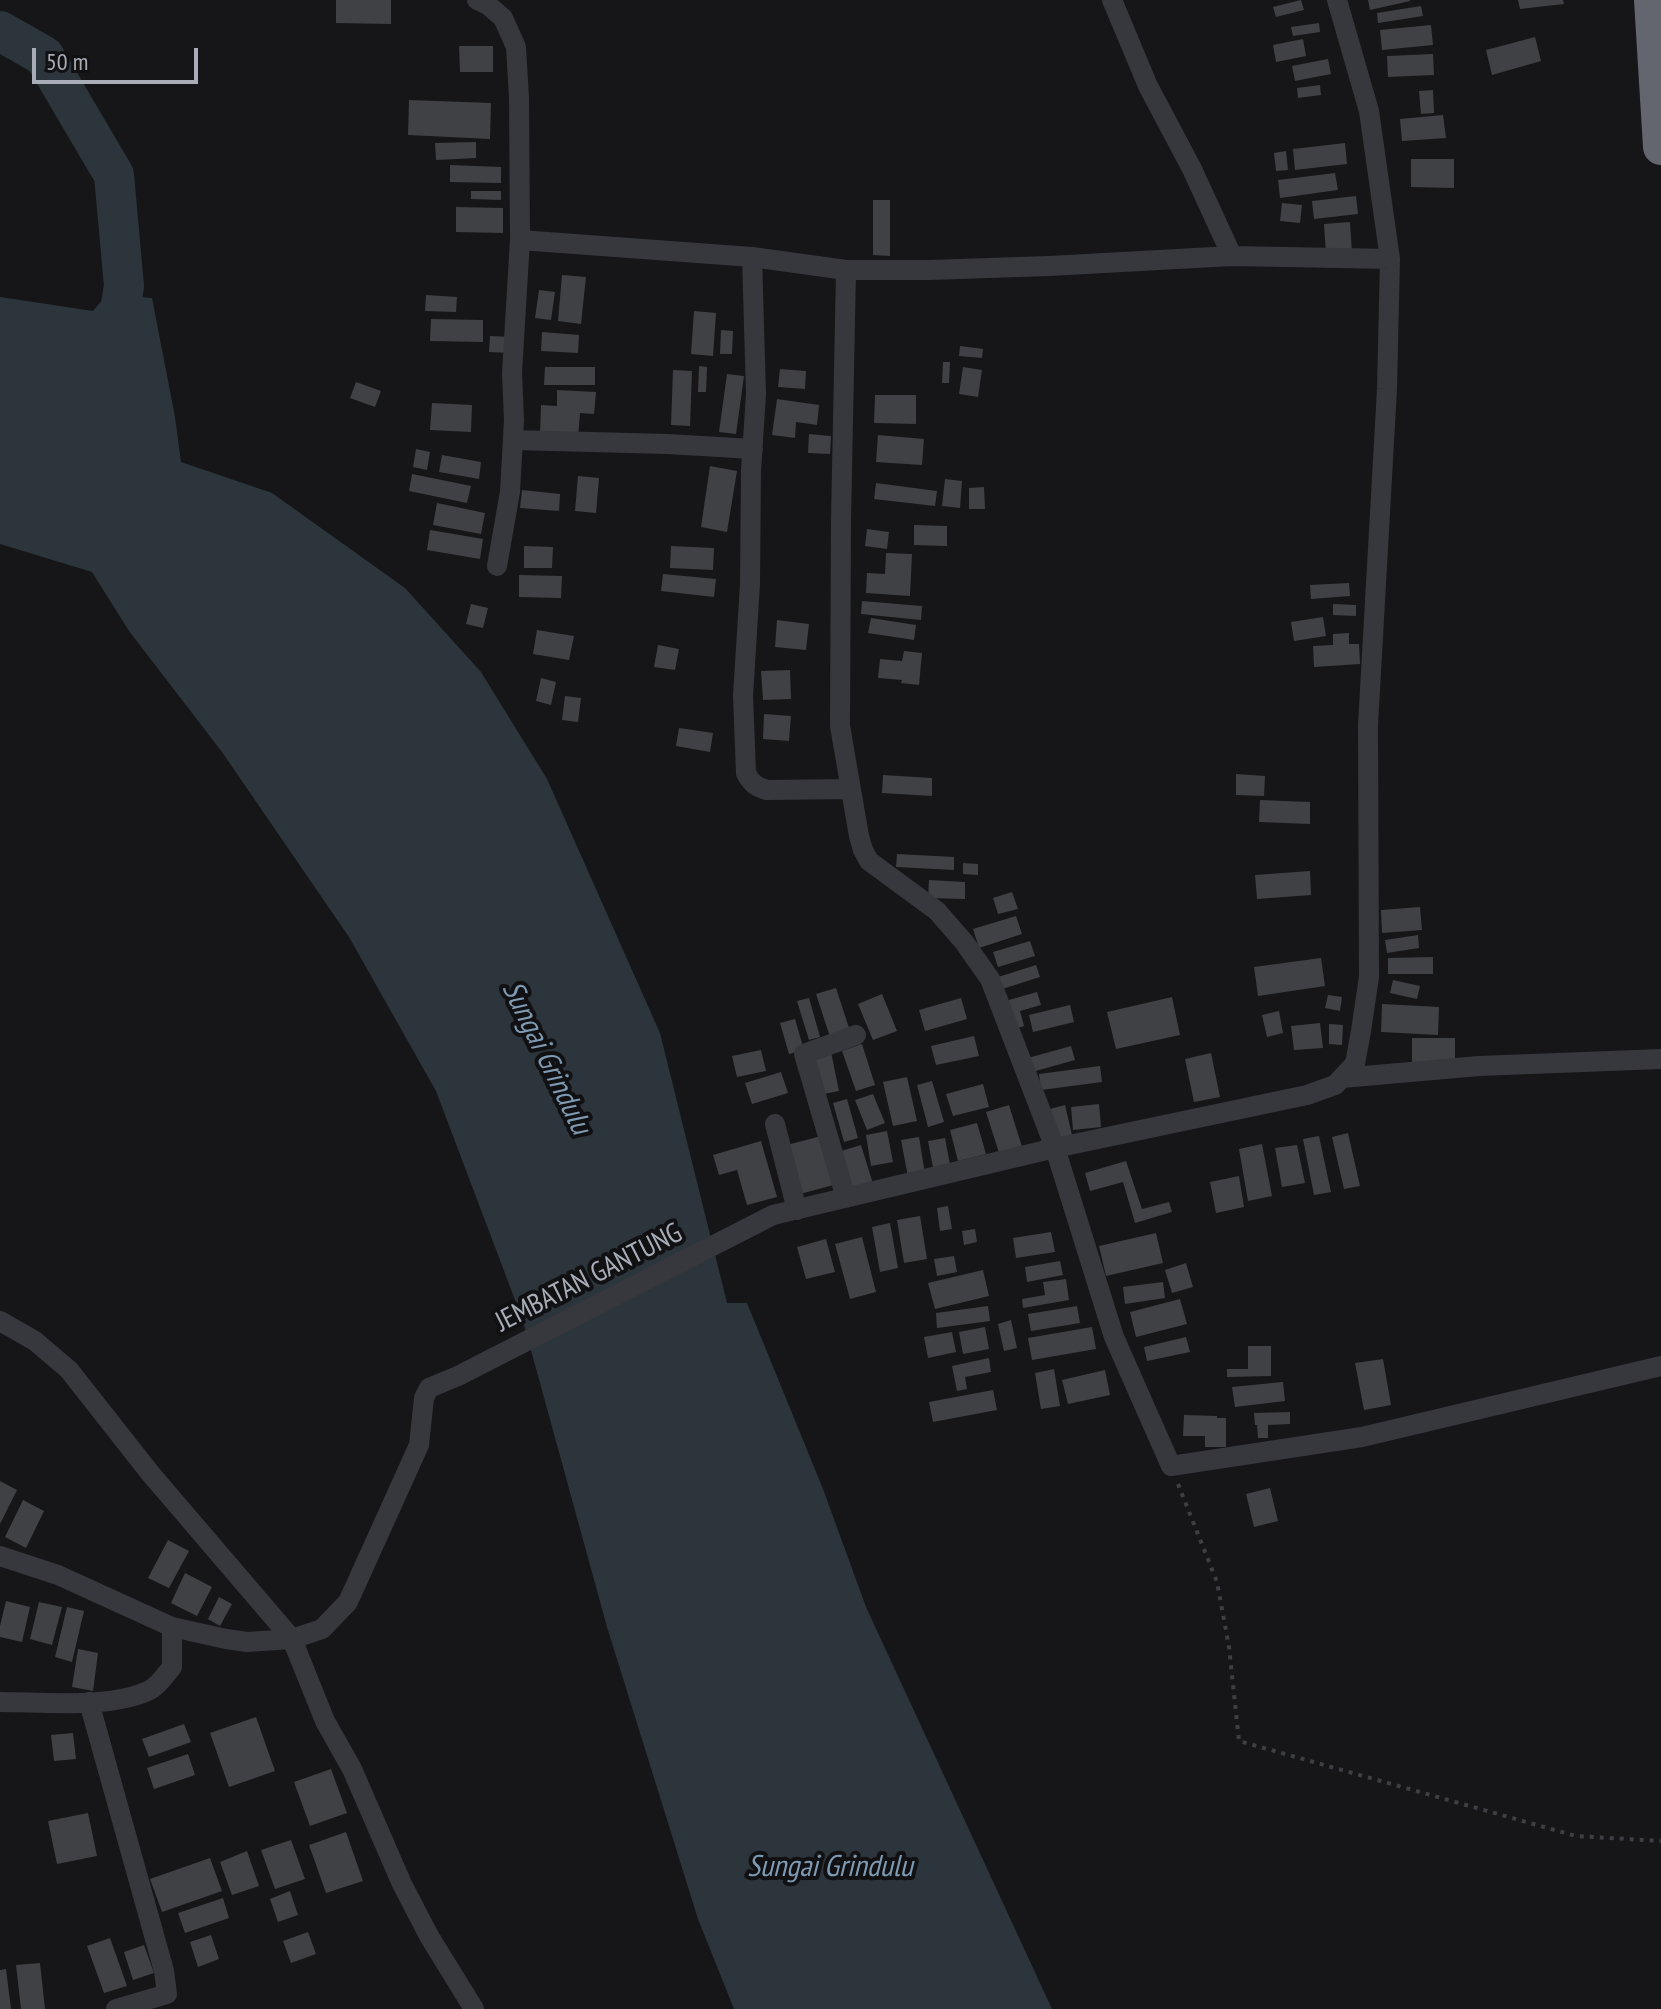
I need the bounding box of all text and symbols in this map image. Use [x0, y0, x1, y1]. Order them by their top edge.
scale bar [36, 32, 202, 82]
text: 50 m [46, 46, 88, 77]
water label: Sungai Grindulu [494, 976, 598, 1140]
street label: JEMBATAN GANTUNG [490, 1217, 688, 1339]
water label: Sungai Grindulu [747, 1849, 913, 1885]

